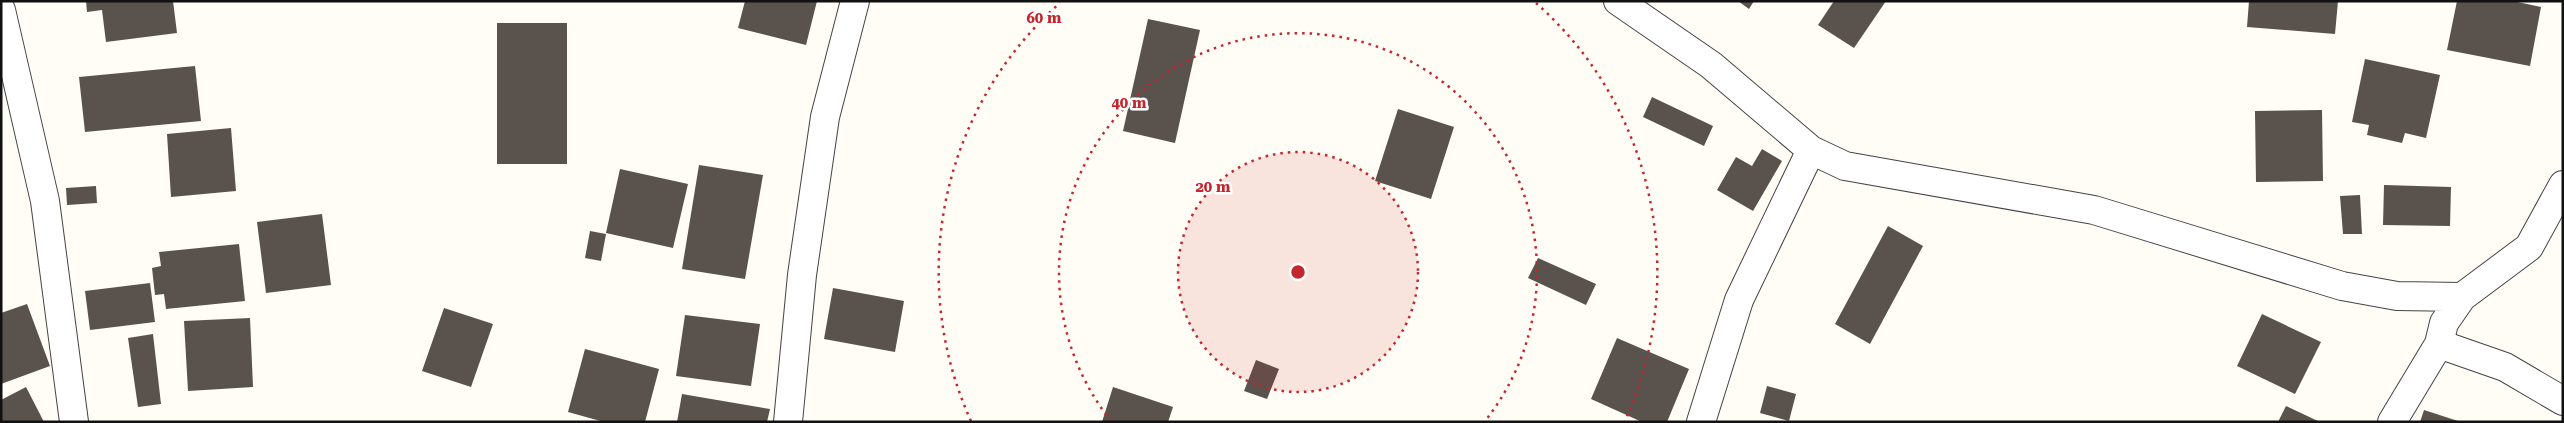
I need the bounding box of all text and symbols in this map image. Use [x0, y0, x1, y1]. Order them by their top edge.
text: 60 m [1026, 9, 1062, 27]
text: 40 m [1111, 94, 1147, 112]
text: 20 m [1195, 178, 1231, 196]
centre of rings [1289, 263, 1307, 281]

